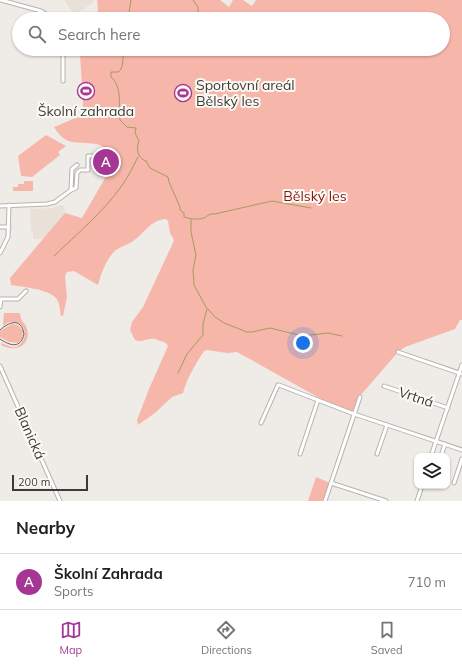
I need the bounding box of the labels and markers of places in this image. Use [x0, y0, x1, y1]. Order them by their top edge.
place label: Sportovní areál Bělský les [196, 76, 295, 110]
sports icon: Školní zahrada [76, 81, 96, 101]
sports icon: Sportovní areál Bělský les [173, 83, 193, 103]
place label: Školní zahrada [38, 102, 134, 120]
pin: A [93, 147, 119, 177]

